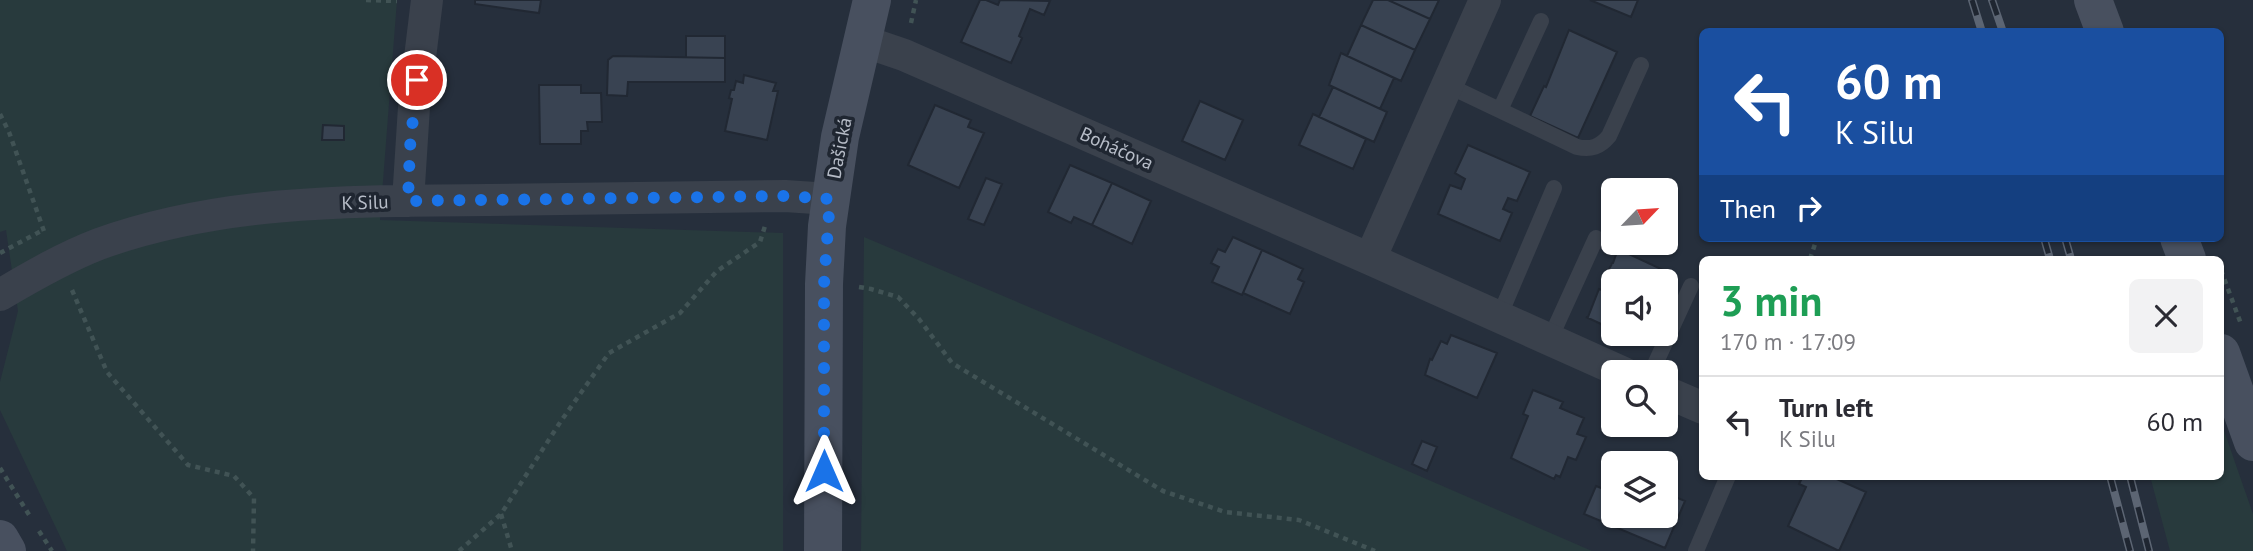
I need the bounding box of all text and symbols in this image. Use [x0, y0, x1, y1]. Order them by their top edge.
text: 60 m [1835, 49, 1942, 113]
pin [387, 50, 447, 110]
icon: left [1720, 56, 1811, 147]
icon: arrive [398, 61, 436, 99]
text: K Silu [1835, 111, 1914, 153]
street label: Dašická [821, 115, 857, 181]
street label: Boháčova [1077, 121, 1157, 175]
north arrow [1601, 178, 1678, 256]
map controls [1601, 178, 1678, 528]
street label: K Silu [341, 189, 389, 215]
icon: right [1790, 189, 1828, 227]
text: Then [1720, 192, 1776, 225]
button: sound [1601, 269, 1678, 346]
text: 3 min [1720, 273, 1822, 328]
button: close [2129, 279, 2203, 353]
text: 170 m · 17:09 [1720, 327, 1856, 356]
button: search [1601, 360, 1678, 437]
text: Turn left [1779, 391, 1873, 424]
icon: left [1720, 403, 1758, 441]
text: 60 m [2147, 405, 2203, 438]
text: K Silu [1779, 424, 1836, 453]
position arrow [787, 434, 861, 508]
button: layers [1601, 451, 1678, 528]

